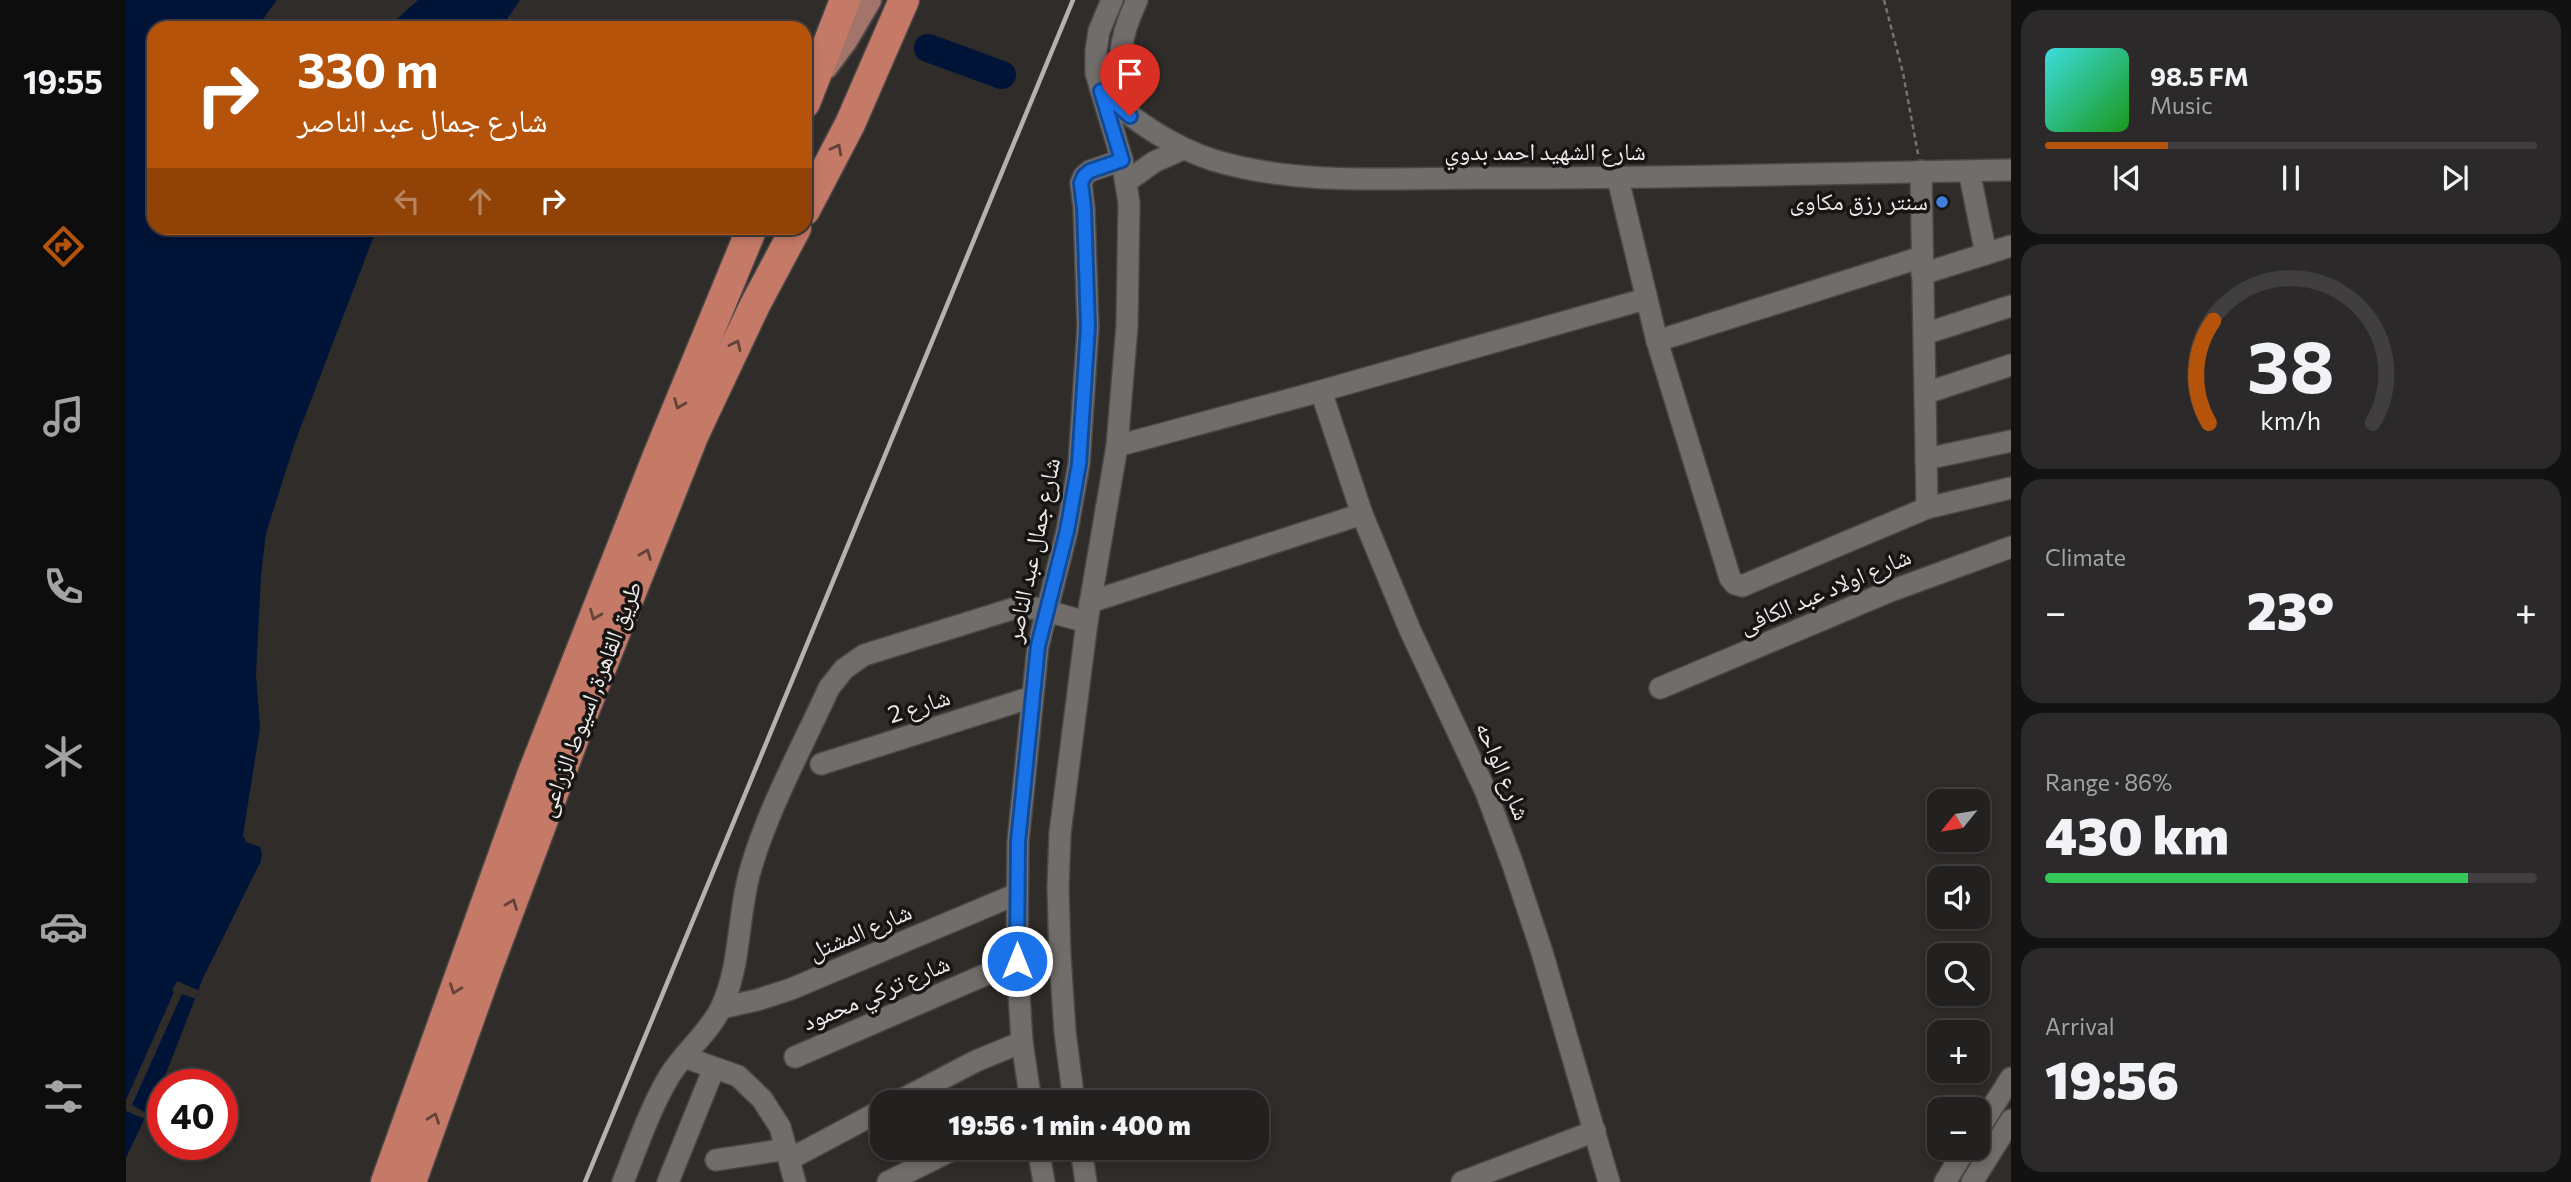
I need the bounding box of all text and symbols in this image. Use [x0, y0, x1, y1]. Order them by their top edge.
text: 330 m [297, 38, 438, 98]
pin [1100, 44, 1160, 116]
icon: right [182, 49, 273, 140]
icon: arrive [1111, 55, 1149, 93]
text: 98.5 FM [2150, 60, 2249, 91]
text: 19:55 [23, 61, 103, 101]
text: Music [2150, 91, 2213, 119]
text: شارع جمال عبد الناصر [297, 99, 548, 139]
street label: شارع الشهيد احمد بدوي [1444, 136, 1646, 171]
one-way arrow [828, 144, 842, 156]
icon: previous [2108, 159, 2146, 197]
icon: pause [2272, 159, 2310, 197]
icon: next [2436, 159, 2474, 197]
icon: left [388, 182, 426, 220]
icon: ahead [461, 182, 499, 220]
icon: right [534, 182, 572, 220]
place label: سنتر رزق مكاوى [1790, 186, 1928, 216]
marker: سنتر رزق مكاوى [1934, 194, 1950, 210]
icon: directions [39, 222, 88, 271]
text: 38 [2247, 319, 2335, 408]
one-way arrow [728, 340, 742, 352]
icon: music [39, 392, 88, 441]
one-way arrow [674, 397, 688, 409]
text: km/h [2261, 404, 2321, 434]
street label: شارع جمال عبد الناصر [998, 455, 1067, 646]
street label: شارع اولاد عبد الكافى [1734, 540, 1915, 641]
text: Climate [2045, 543, 2126, 571]
one-way arrow [638, 549, 652, 561]
icon: phone [39, 562, 88, 611]
street label: طريق القاهرة, اسيوط الزراعى [530, 576, 648, 821]
text: 23° [2247, 577, 2334, 641]
text: − [2045, 587, 2067, 634]
text: + [2515, 587, 2537, 634]
one-way arrow [590, 608, 604, 620]
street label: شارع 2 [884, 681, 954, 730]
street label: شارع الواحه [1469, 717, 1538, 825]
icon: climate [39, 732, 88, 781]
text: Range · 86% [2045, 768, 2172, 796]
north arrow [1927, 789, 1990, 852]
map controls [1927, 789, 1990, 1160]
text: 430 km [2045, 802, 2229, 866]
button: sound [1927, 866, 1990, 929]
street label: شارع المشتل [803, 896, 916, 967]
one-way arrow [503, 898, 517, 910]
icon: car [39, 902, 88, 951]
position arrow [980, 924, 1054, 998]
button: search [1927, 943, 1990, 1006]
street label: شارع تركي محمود [797, 948, 956, 1041]
one-way arrow [449, 982, 463, 994]
text: Arrival [2045, 1012, 2115, 1040]
button: + [1927, 1020, 1990, 1083]
text: 19:56 [2045, 1046, 2179, 1110]
speed limit sign: 40 [147, 1069, 238, 1160]
icon: filters [39, 1072, 88, 1121]
button: − [1927, 1097, 1990, 1160]
text: 19:56 · 1 min · 400 m [948, 1109, 1191, 1140]
one-way arrow [426, 1112, 440, 1124]

